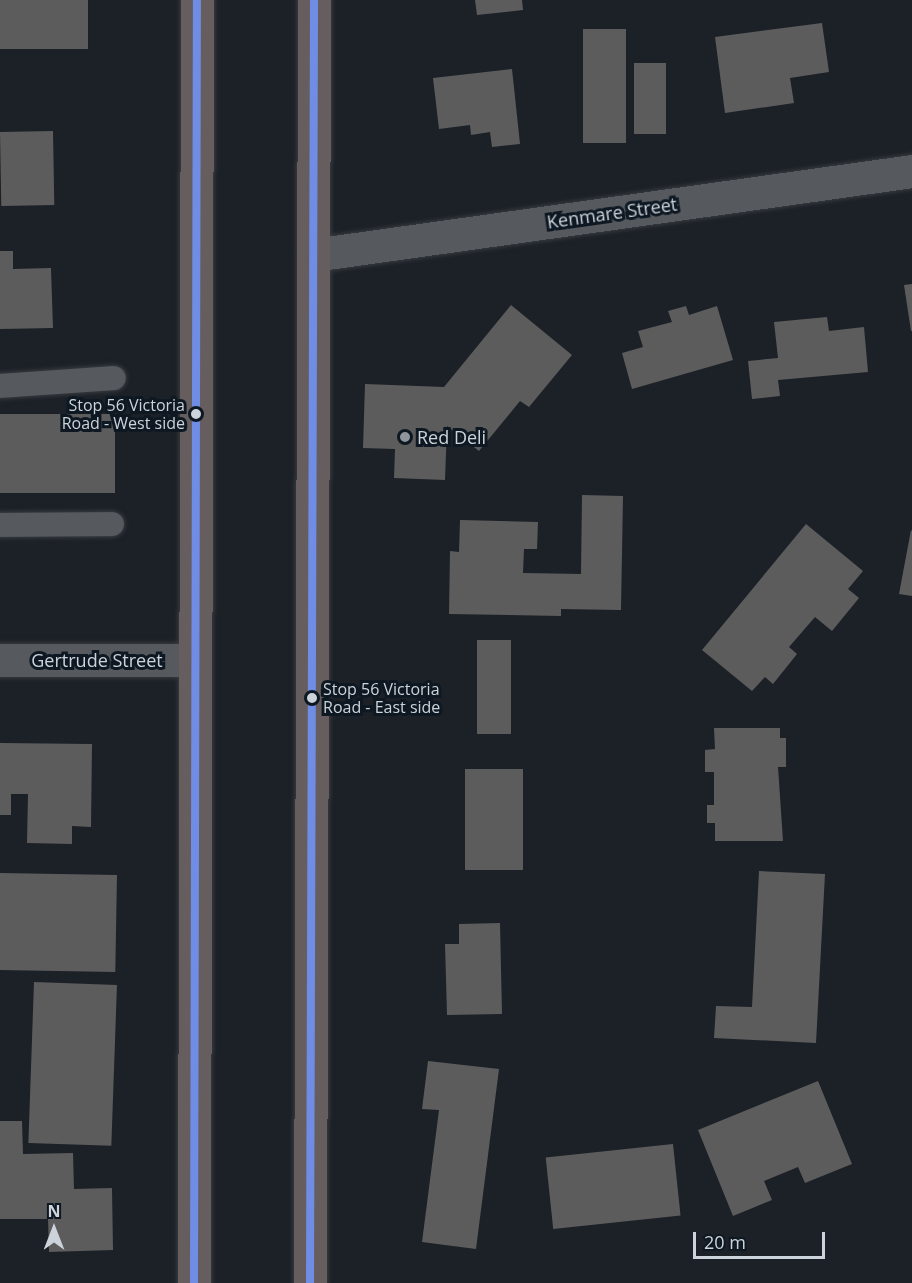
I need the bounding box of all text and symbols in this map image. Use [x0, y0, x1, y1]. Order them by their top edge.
street label: Kenmare Street [546, 193, 678, 233]
place label: Stop 56 Victoria Road - West side [62, 395, 185, 433]
marker: Stop 56 Victoria Road - West side [190, 408, 202, 420]
place label: Red Deli [417, 426, 486, 448]
marker: Red Deli [398, 430, 412, 444]
street label: Gertrude Street [31, 649, 163, 671]
place label: Stop 56 Victoria Road - East side [323, 679, 440, 717]
marker: Stop 56 Victoria Road - East side [306, 692, 318, 704]
north arrow [24, 1199, 84, 1259]
text: N [47, 1200, 61, 1222]
scale bar [696, 1220, 828, 1258]
text: 20 m [704, 1230, 746, 1254]

